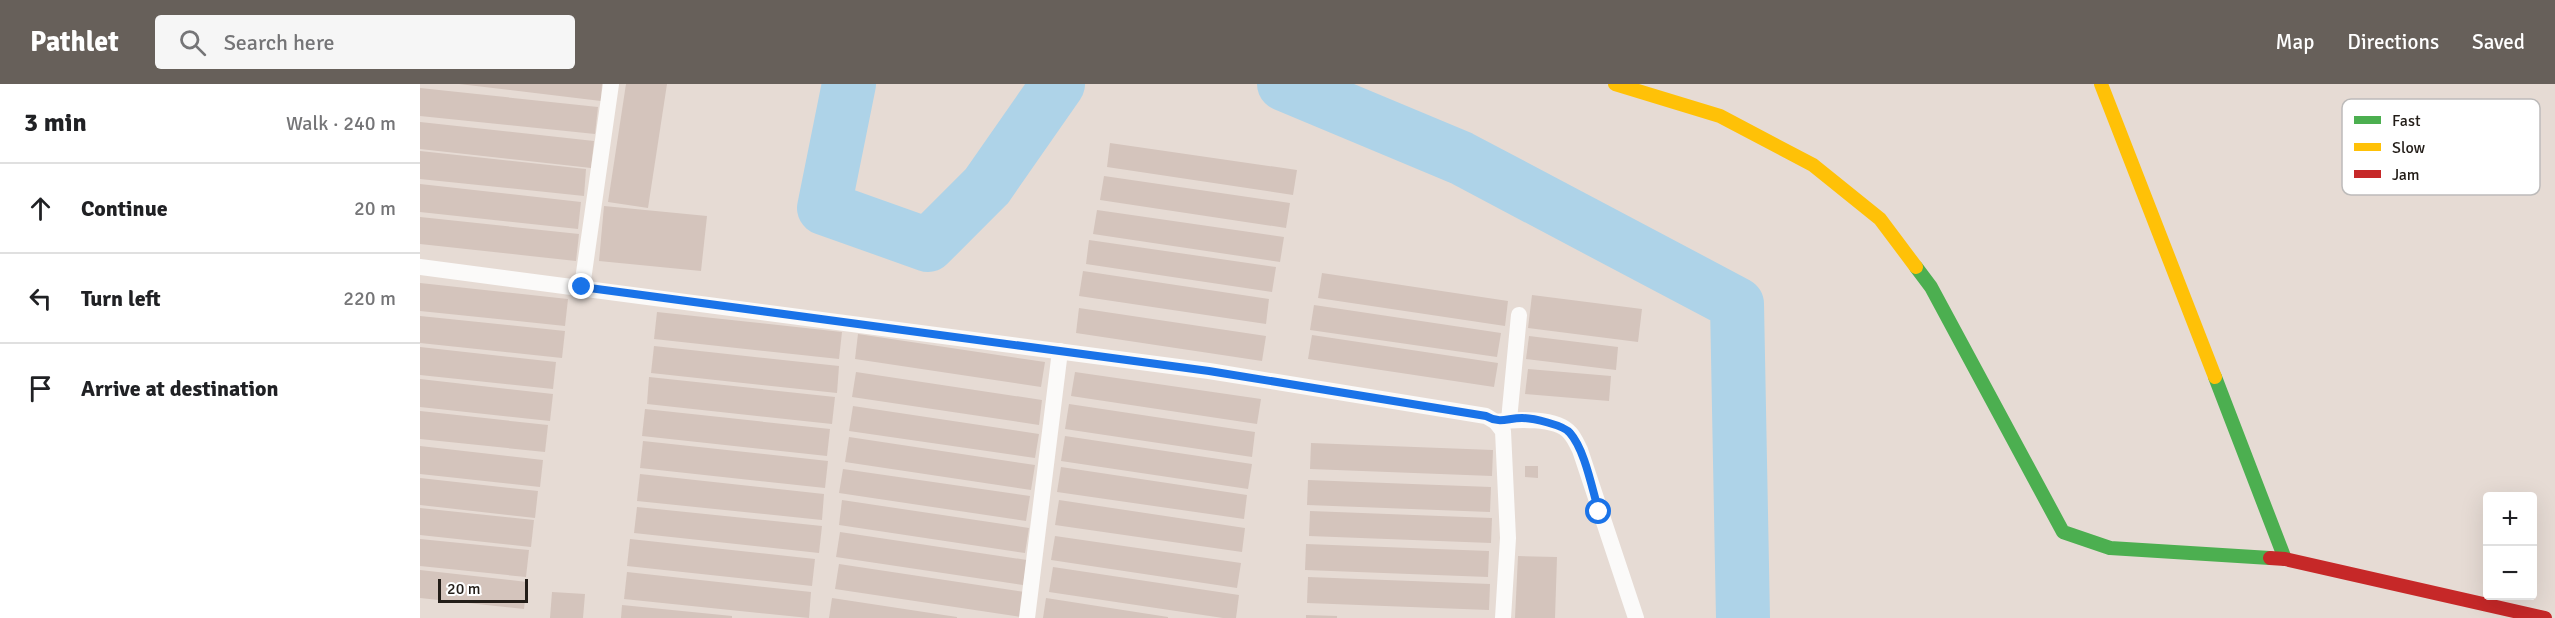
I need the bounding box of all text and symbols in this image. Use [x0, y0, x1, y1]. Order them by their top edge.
search box [155, 15, 575, 69]
text: Pathlet [30, 25, 119, 59]
icon: search [176, 26, 209, 59]
text: Search here [224, 29, 335, 56]
text: Map [2276, 29, 2314, 55]
text: Directions [2347, 29, 2439, 55]
text: Saved [2472, 29, 2525, 55]
legend [2342, 99, 2540, 195]
text: 3 min [24, 107, 87, 139]
text: Walk · 240 m [286, 111, 396, 136]
text: Fast [2392, 111, 2421, 131]
text: Slow [2392, 138, 2426, 158]
text: Jam [2392, 165, 2420, 185]
icon: ahead [24, 192, 57, 225]
text: Continue [81, 195, 168, 222]
text: 20 m [354, 196, 396, 221]
route end [568, 273, 594, 299]
icon: left [24, 282, 57, 315]
text: Turn left [81, 285, 161, 312]
text: 220 m [343, 286, 396, 311]
icon: arrive [24, 372, 57, 405]
text: Arrive at destination [81, 375, 278, 402]
map controls [2483, 492, 2537, 600]
button: + [2483, 492, 2537, 546]
route start [1585, 498, 1611, 524]
button: − [2483, 546, 2537, 600]
scale bar [438, 576, 528, 604]
text: 20 m [447, 579, 481, 599]

